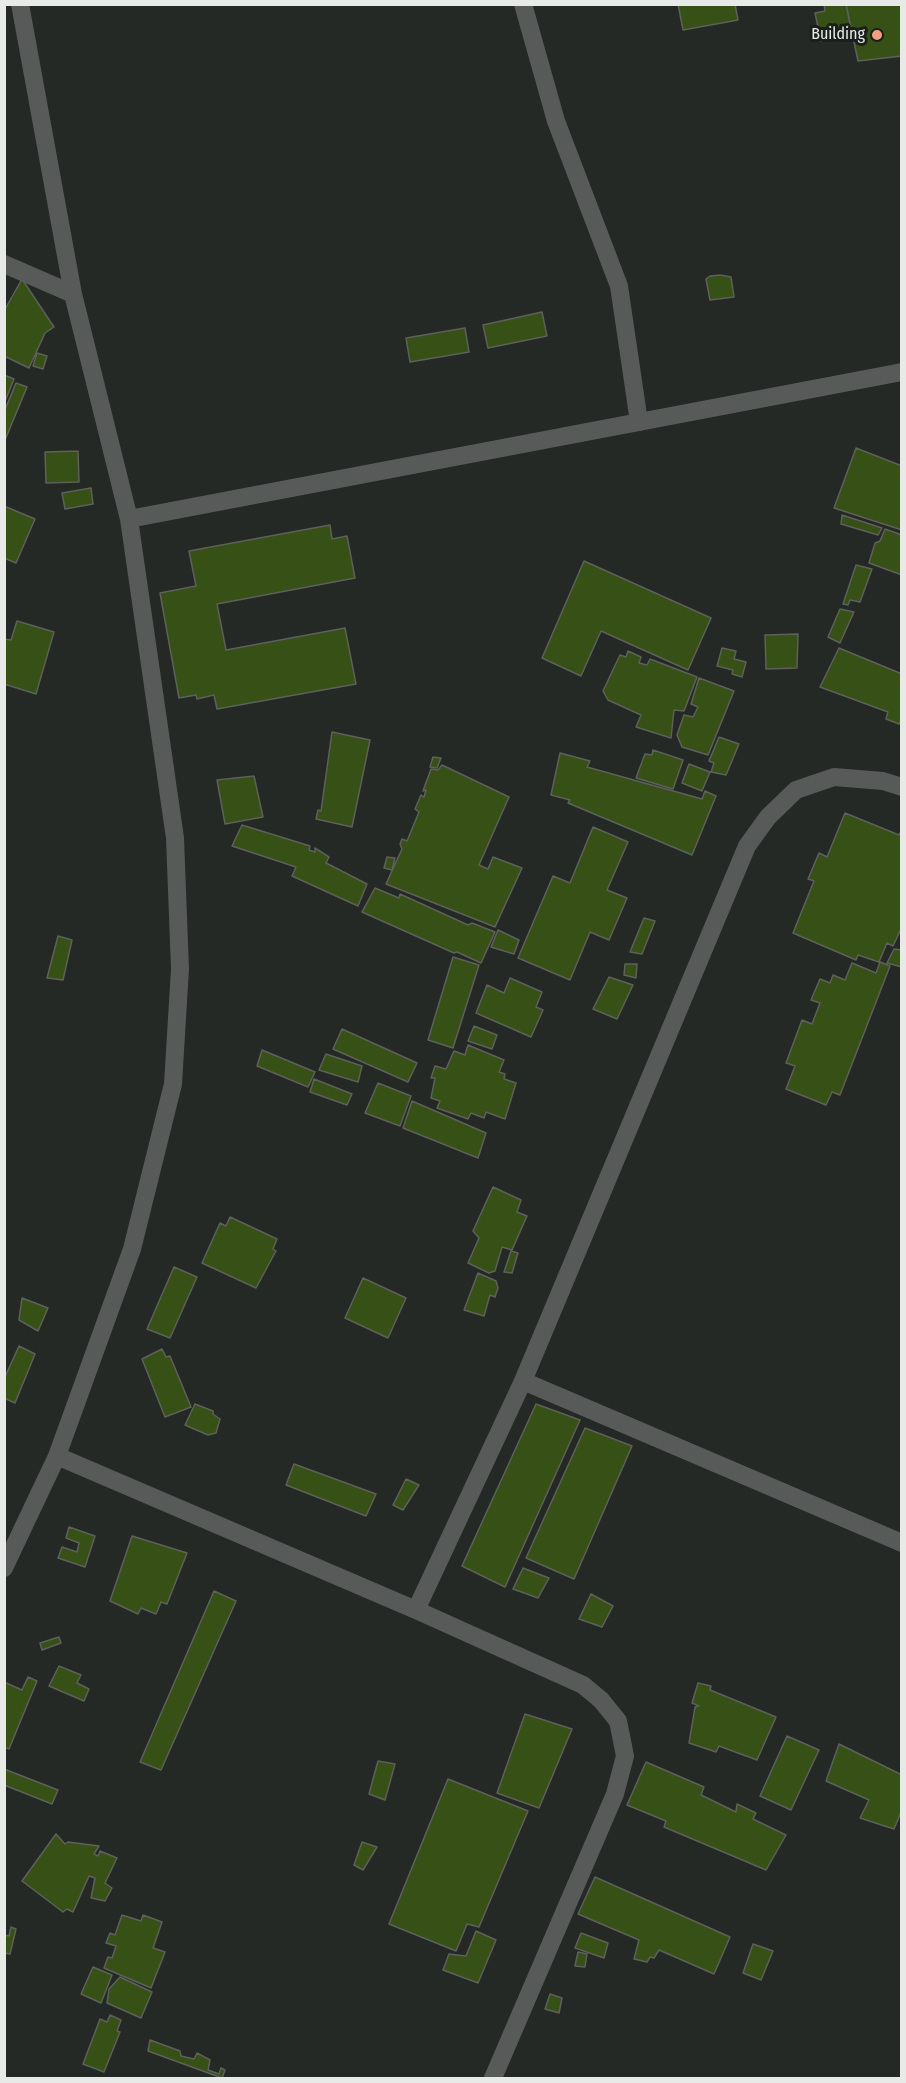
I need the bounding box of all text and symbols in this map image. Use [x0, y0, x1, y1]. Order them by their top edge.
place label: Building [811, 25, 865, 45]
marker: Building [870, 28, 884, 42]

